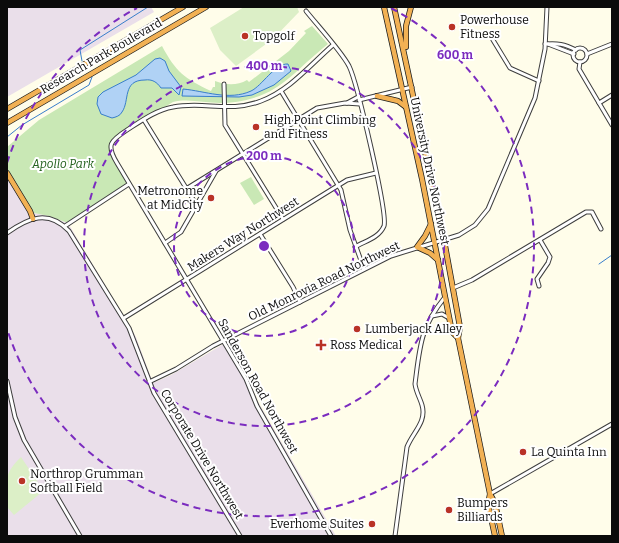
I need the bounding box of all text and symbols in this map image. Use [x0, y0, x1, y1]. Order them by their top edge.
place label: Powerhouse Fitness [460, 13, 529, 41]
street label: Research Park Boulevard [38, 15, 164, 97]
marker: Powerhouse Fitness [447, 22, 457, 32]
place label: Topgolf [253, 29, 295, 43]
marker: Topgolf [240, 31, 250, 41]
text: 600 m [437, 48, 474, 62]
text: 400 m [246, 59, 283, 73]
street label: University Drive Northwest [407, 96, 453, 247]
place label: High Point Climbing and Fitness [264, 113, 376, 141]
marker: High Point Climbing and Fitness [251, 122, 261, 132]
text: 200 m [246, 149, 282, 163]
park label: Apollo Park [31, 157, 95, 171]
place label: Metronome at MidCity [137, 184, 204, 212]
marker: Metronome at MidCity [206, 193, 216, 203]
street label: Makers Way Northwest [185, 194, 302, 274]
street label: Old Monrovia Road Northwest [246, 238, 403, 324]
centre of rings [257, 239, 271, 253]
street label: Sanderson Road Northwest [215, 316, 301, 456]
place label: Lumberjack Alley [365, 322, 463, 336]
marker: Lumberjack Alley [352, 324, 362, 334]
place label: Ross Medical [330, 338, 403, 352]
marker: Ross Medical [315, 339, 327, 351]
street label: Corporate Drive Northwest [158, 387, 247, 522]
place label: La Quinta Inn [531, 445, 607, 459]
marker: La Quinta Inn [518, 447, 528, 457]
place label: Northrop Grumman Softball Field [30, 467, 144, 495]
marker: Northrop Grumman Softball Field [17, 476, 27, 486]
place label: Bumpers Billiards [457, 496, 508, 524]
marker: Bumpers Billiards [444, 505, 454, 515]
place label: Everhome Suites [270, 517, 364, 531]
marker: Everhome Suites [367, 519, 377, 529]

